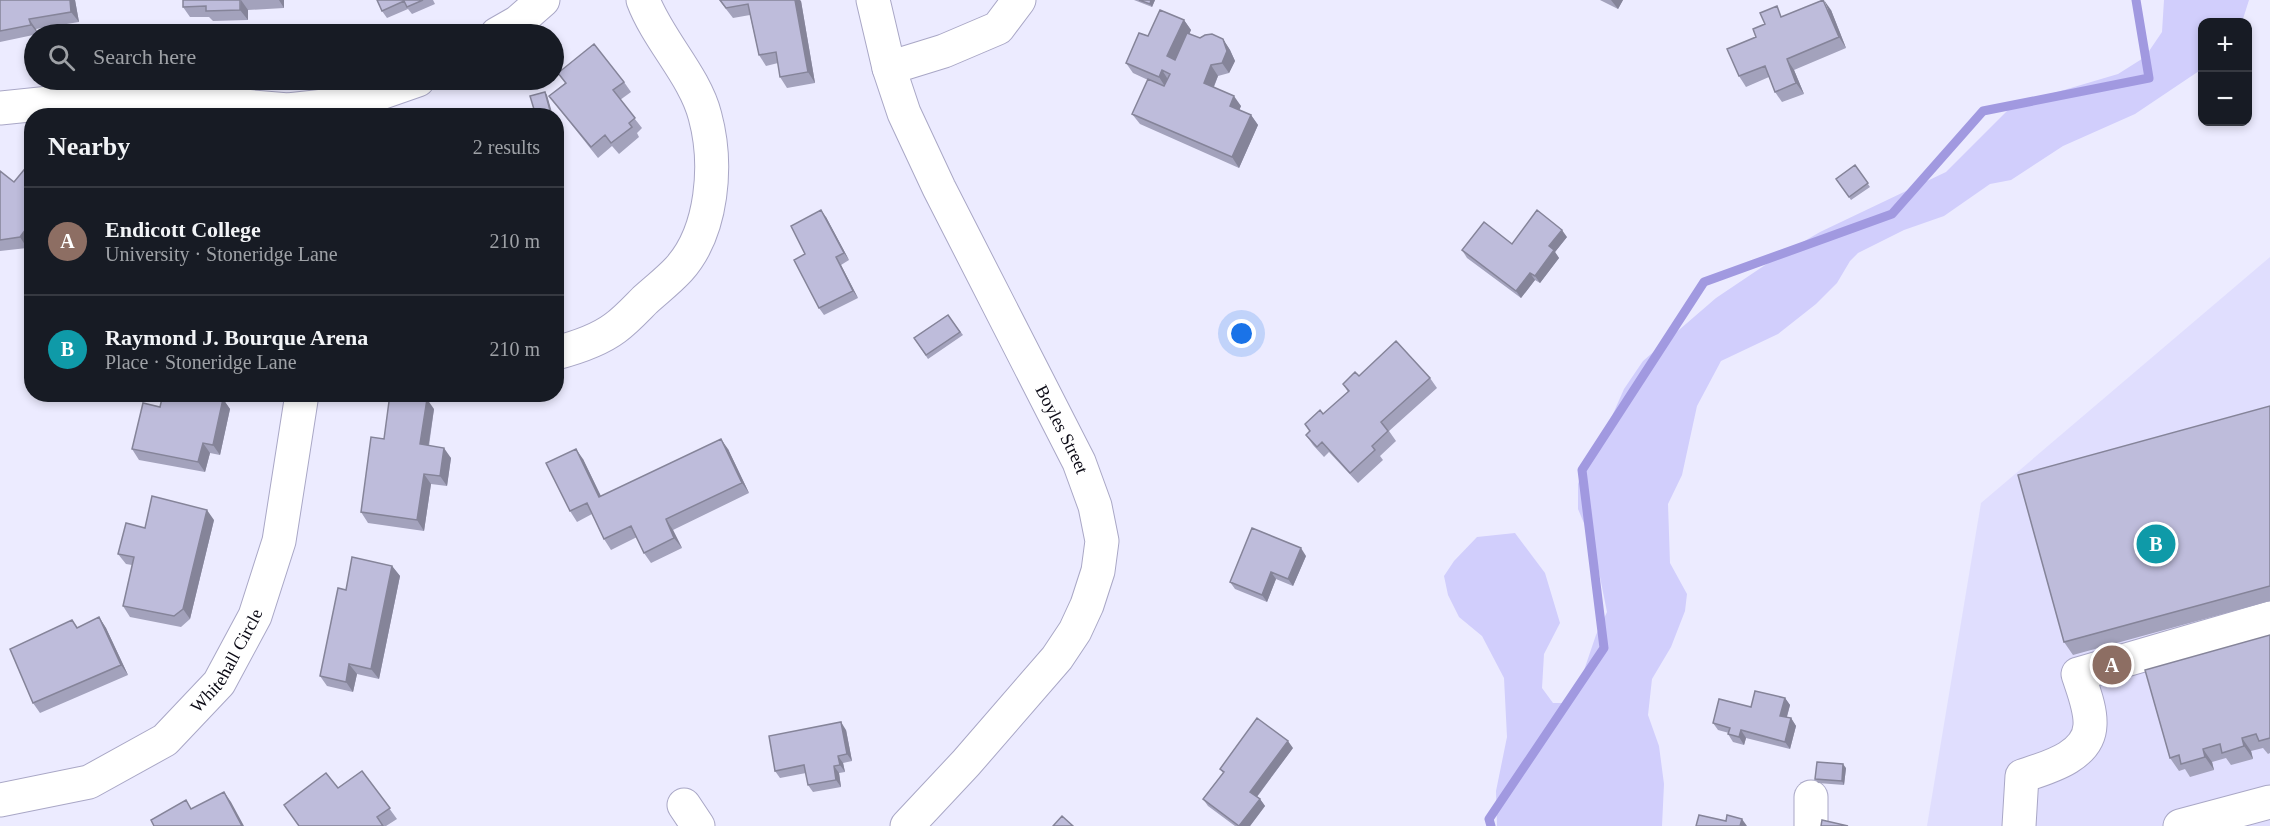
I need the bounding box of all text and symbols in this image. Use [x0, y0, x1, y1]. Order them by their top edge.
map controls [2198, 18, 2252, 126]
button: + [2198, 18, 2252, 72]
search box [24, 24, 564, 90]
icon: search [45, 41, 78, 74]
text: Search here [93, 44, 196, 69]
button: − [2198, 72, 2252, 126]
text: Nearby [48, 132, 130, 161]
text: 2 results [473, 136, 540, 158]
text: Endicott College [105, 217, 261, 242]
text: A [60, 230, 75, 252]
text: 210 m [489, 230, 540, 252]
text: University · Stoneridge Lane [105, 243, 338, 265]
your location [1227, 319, 1256, 348]
text: Raymond J. Bourque Arena [105, 325, 368, 350]
text: B [61, 338, 74, 360]
text: 210 m [489, 338, 540, 360]
text: Place · Stoneridge Lane [105, 351, 297, 373]
street label: Boyles Street [1031, 382, 1092, 476]
pin: B [2136, 522, 2176, 566]
street label: Whitehall Circle [186, 607, 267, 717]
pin: A [2092, 642, 2132, 688]

